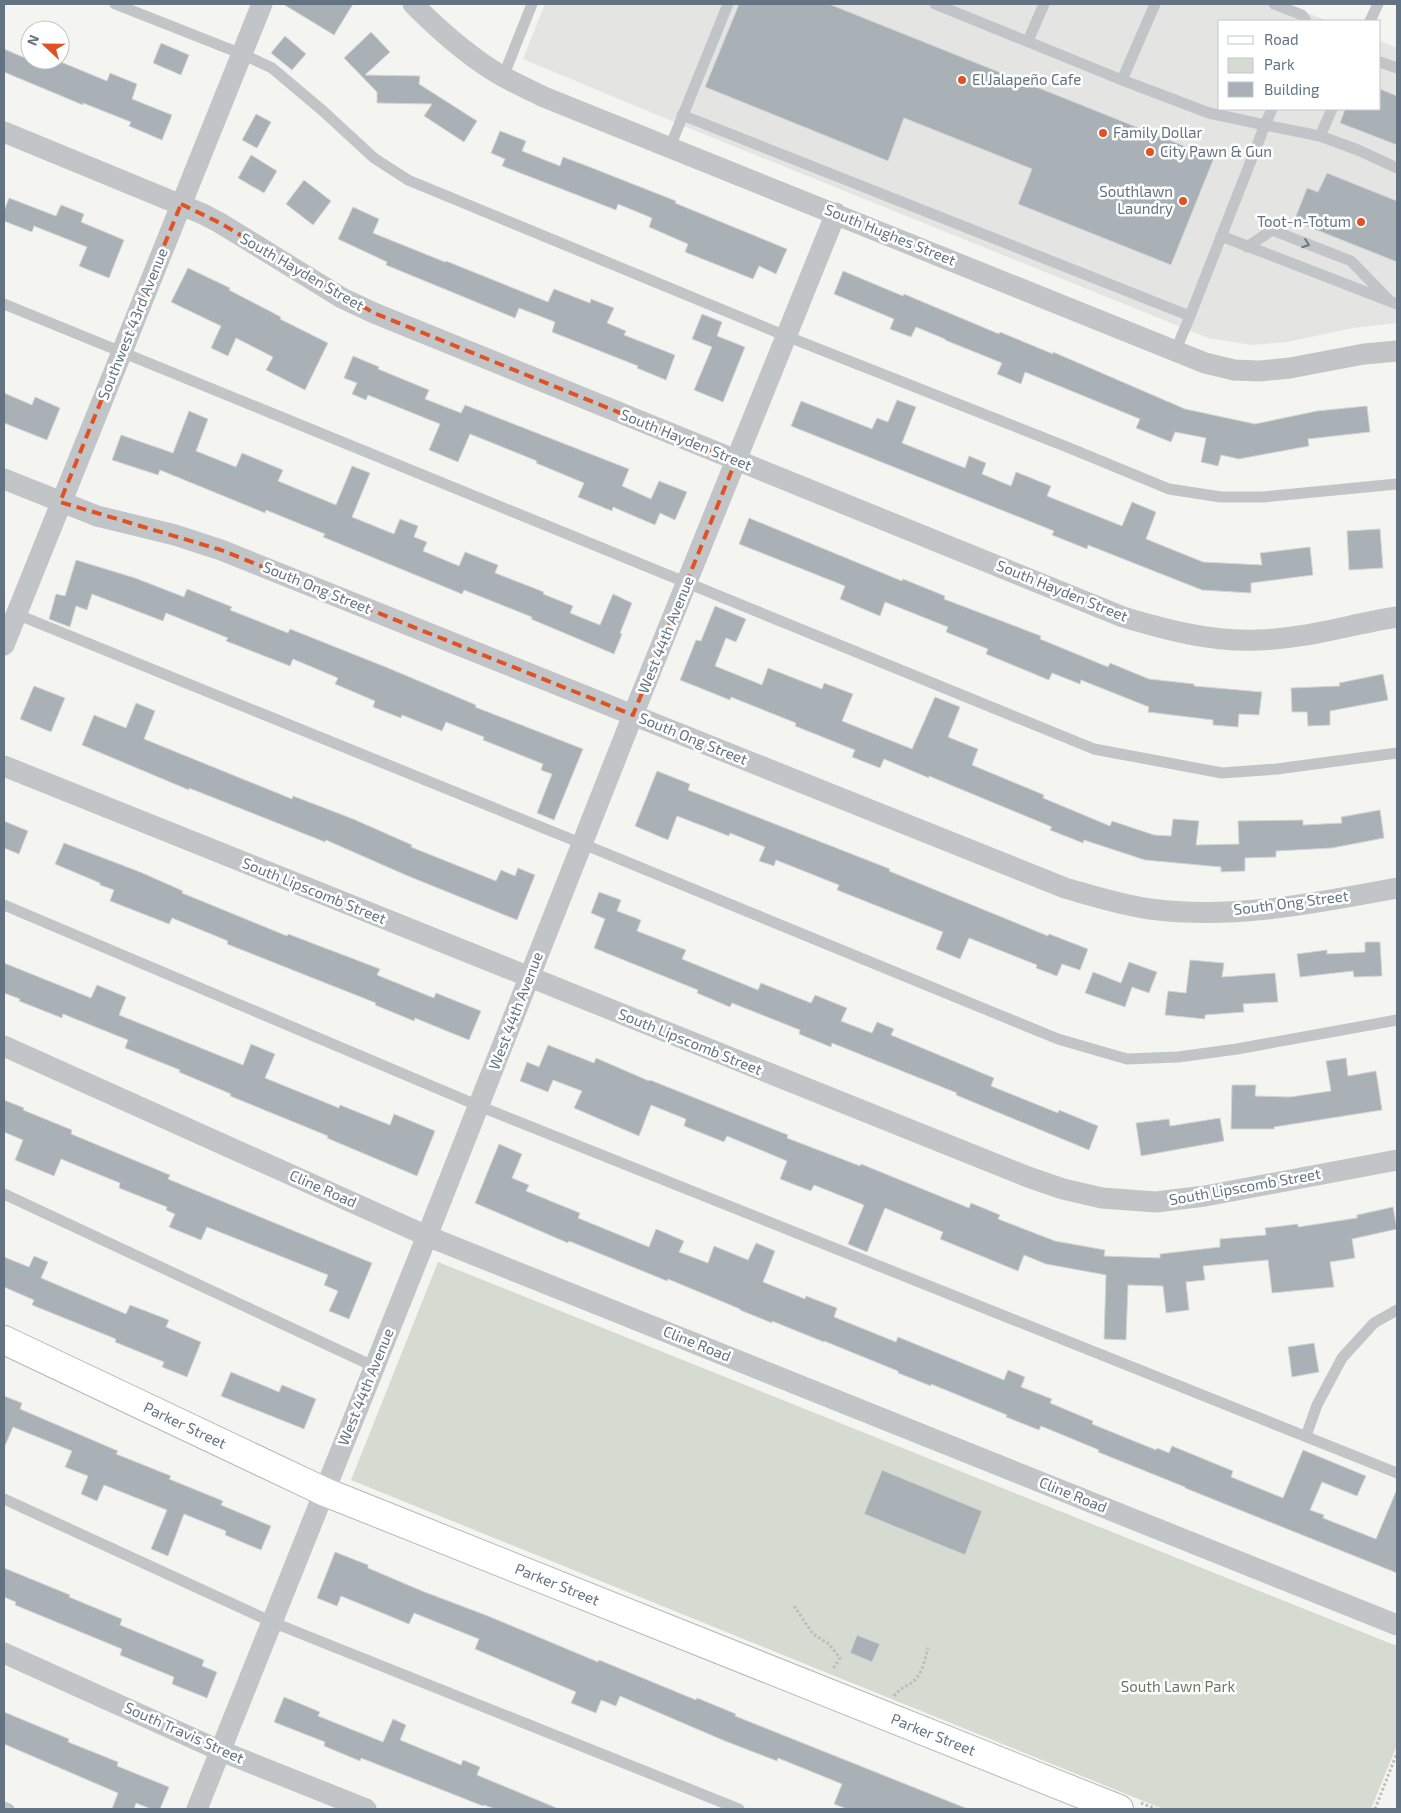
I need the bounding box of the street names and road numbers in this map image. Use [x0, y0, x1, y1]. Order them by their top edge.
street label: South Hughes Street [822, 200, 959, 269]
street label: South Hayden Street [237, 228, 368, 314]
street label: Southwest 43rd Avenue [93, 245, 171, 402]
street label: South Hayden Street [618, 405, 755, 474]
street label: South Hayden Street [994, 556, 1131, 625]
street label: South Ong Street [261, 557, 375, 617]
street label: West 44th Avenue [633, 573, 697, 696]
street label: South Ong Street [637, 708, 751, 768]
street label: South Lipscomb Street [240, 853, 389, 927]
street label: South Ong Street [1233, 886, 1350, 918]
street label: West 44th Avenue [484, 949, 546, 1072]
street label: South Lipscomb Street [616, 1004, 765, 1078]
street label: South Lipscomb Street [1168, 1164, 1322, 1208]
street label: Cline Road [287, 1165, 360, 1211]
street label: Cline Road [661, 1321, 734, 1365]
street label: West 44th Avenue [333, 1325, 397, 1448]
street label: Parker Street [141, 1397, 230, 1452]
street label: Cline Road [1037, 1472, 1110, 1516]
street label: Parker Street [513, 1559, 602, 1609]
street label: South Travis Street [122, 1698, 247, 1767]
street label: Parker Street [889, 1709, 979, 1759]

